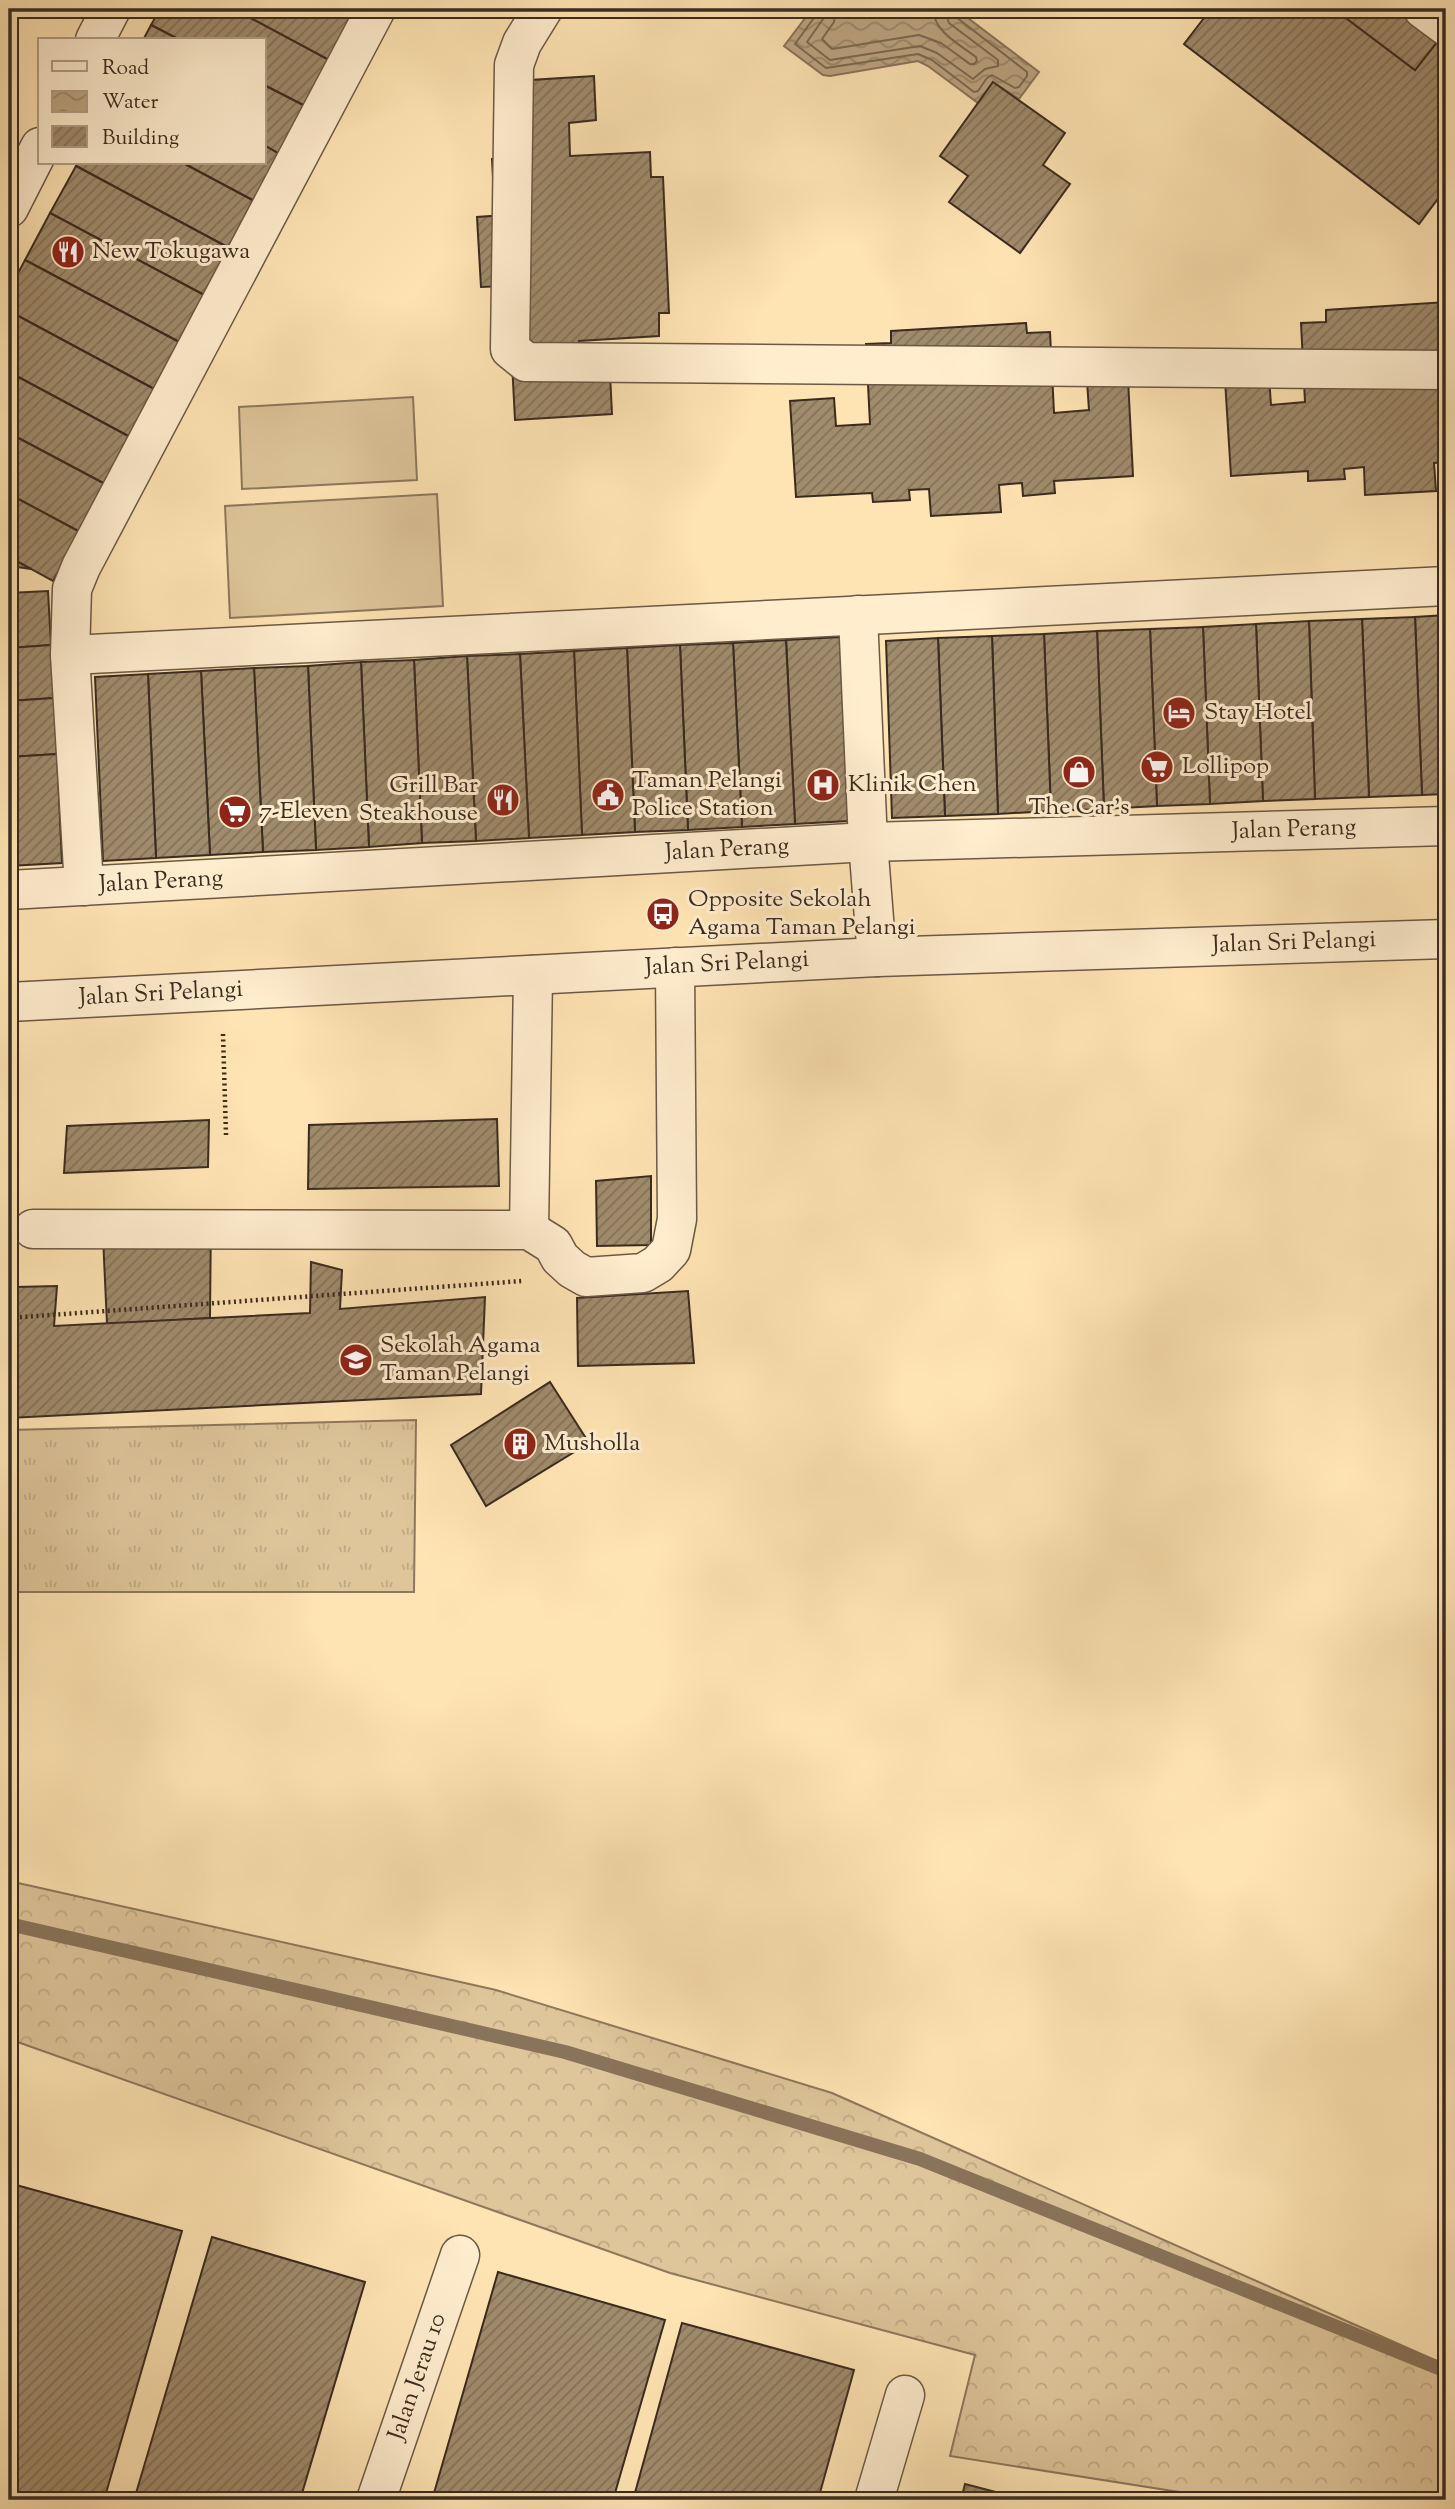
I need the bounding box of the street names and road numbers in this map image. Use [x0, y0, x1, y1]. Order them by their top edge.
street label: Jalan Perang [1229, 811, 1357, 849]
street label: Jalan Perang [662, 830, 790, 870]
street label: Jalan Perang [96, 862, 224, 902]
street label: Jalan Sri Pelangi [1209, 923, 1377, 963]
street label: Jalan Sri Pelangi [642, 943, 810, 985]
street label: Jalan Sri Pelangi [76, 973, 244, 1015]
street label: Jalan Jerau 10 [380, 2309, 456, 2447]

